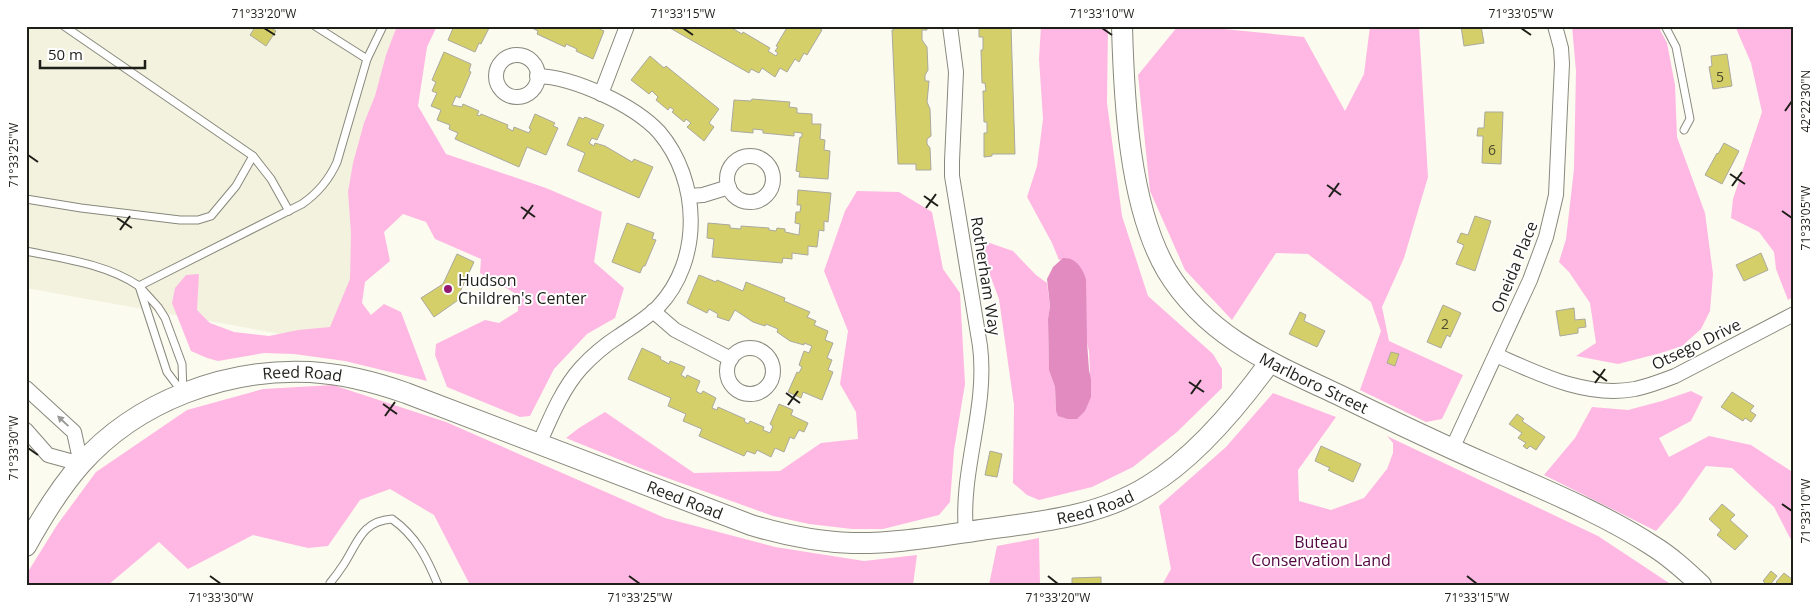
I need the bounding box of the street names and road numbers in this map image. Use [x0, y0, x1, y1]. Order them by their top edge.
street label: Rotherham Way [966, 215, 1006, 338]
street label: Oneida Place [1486, 218, 1542, 316]
street label: Otsego Drive [1648, 313, 1744, 375]
street label: Marlboro Street [1255, 347, 1372, 419]
street label: Reed Road [261, 361, 344, 387]
street label: Reed Road [644, 475, 726, 524]
street label: Reed Road [1055, 485, 1138, 530]

